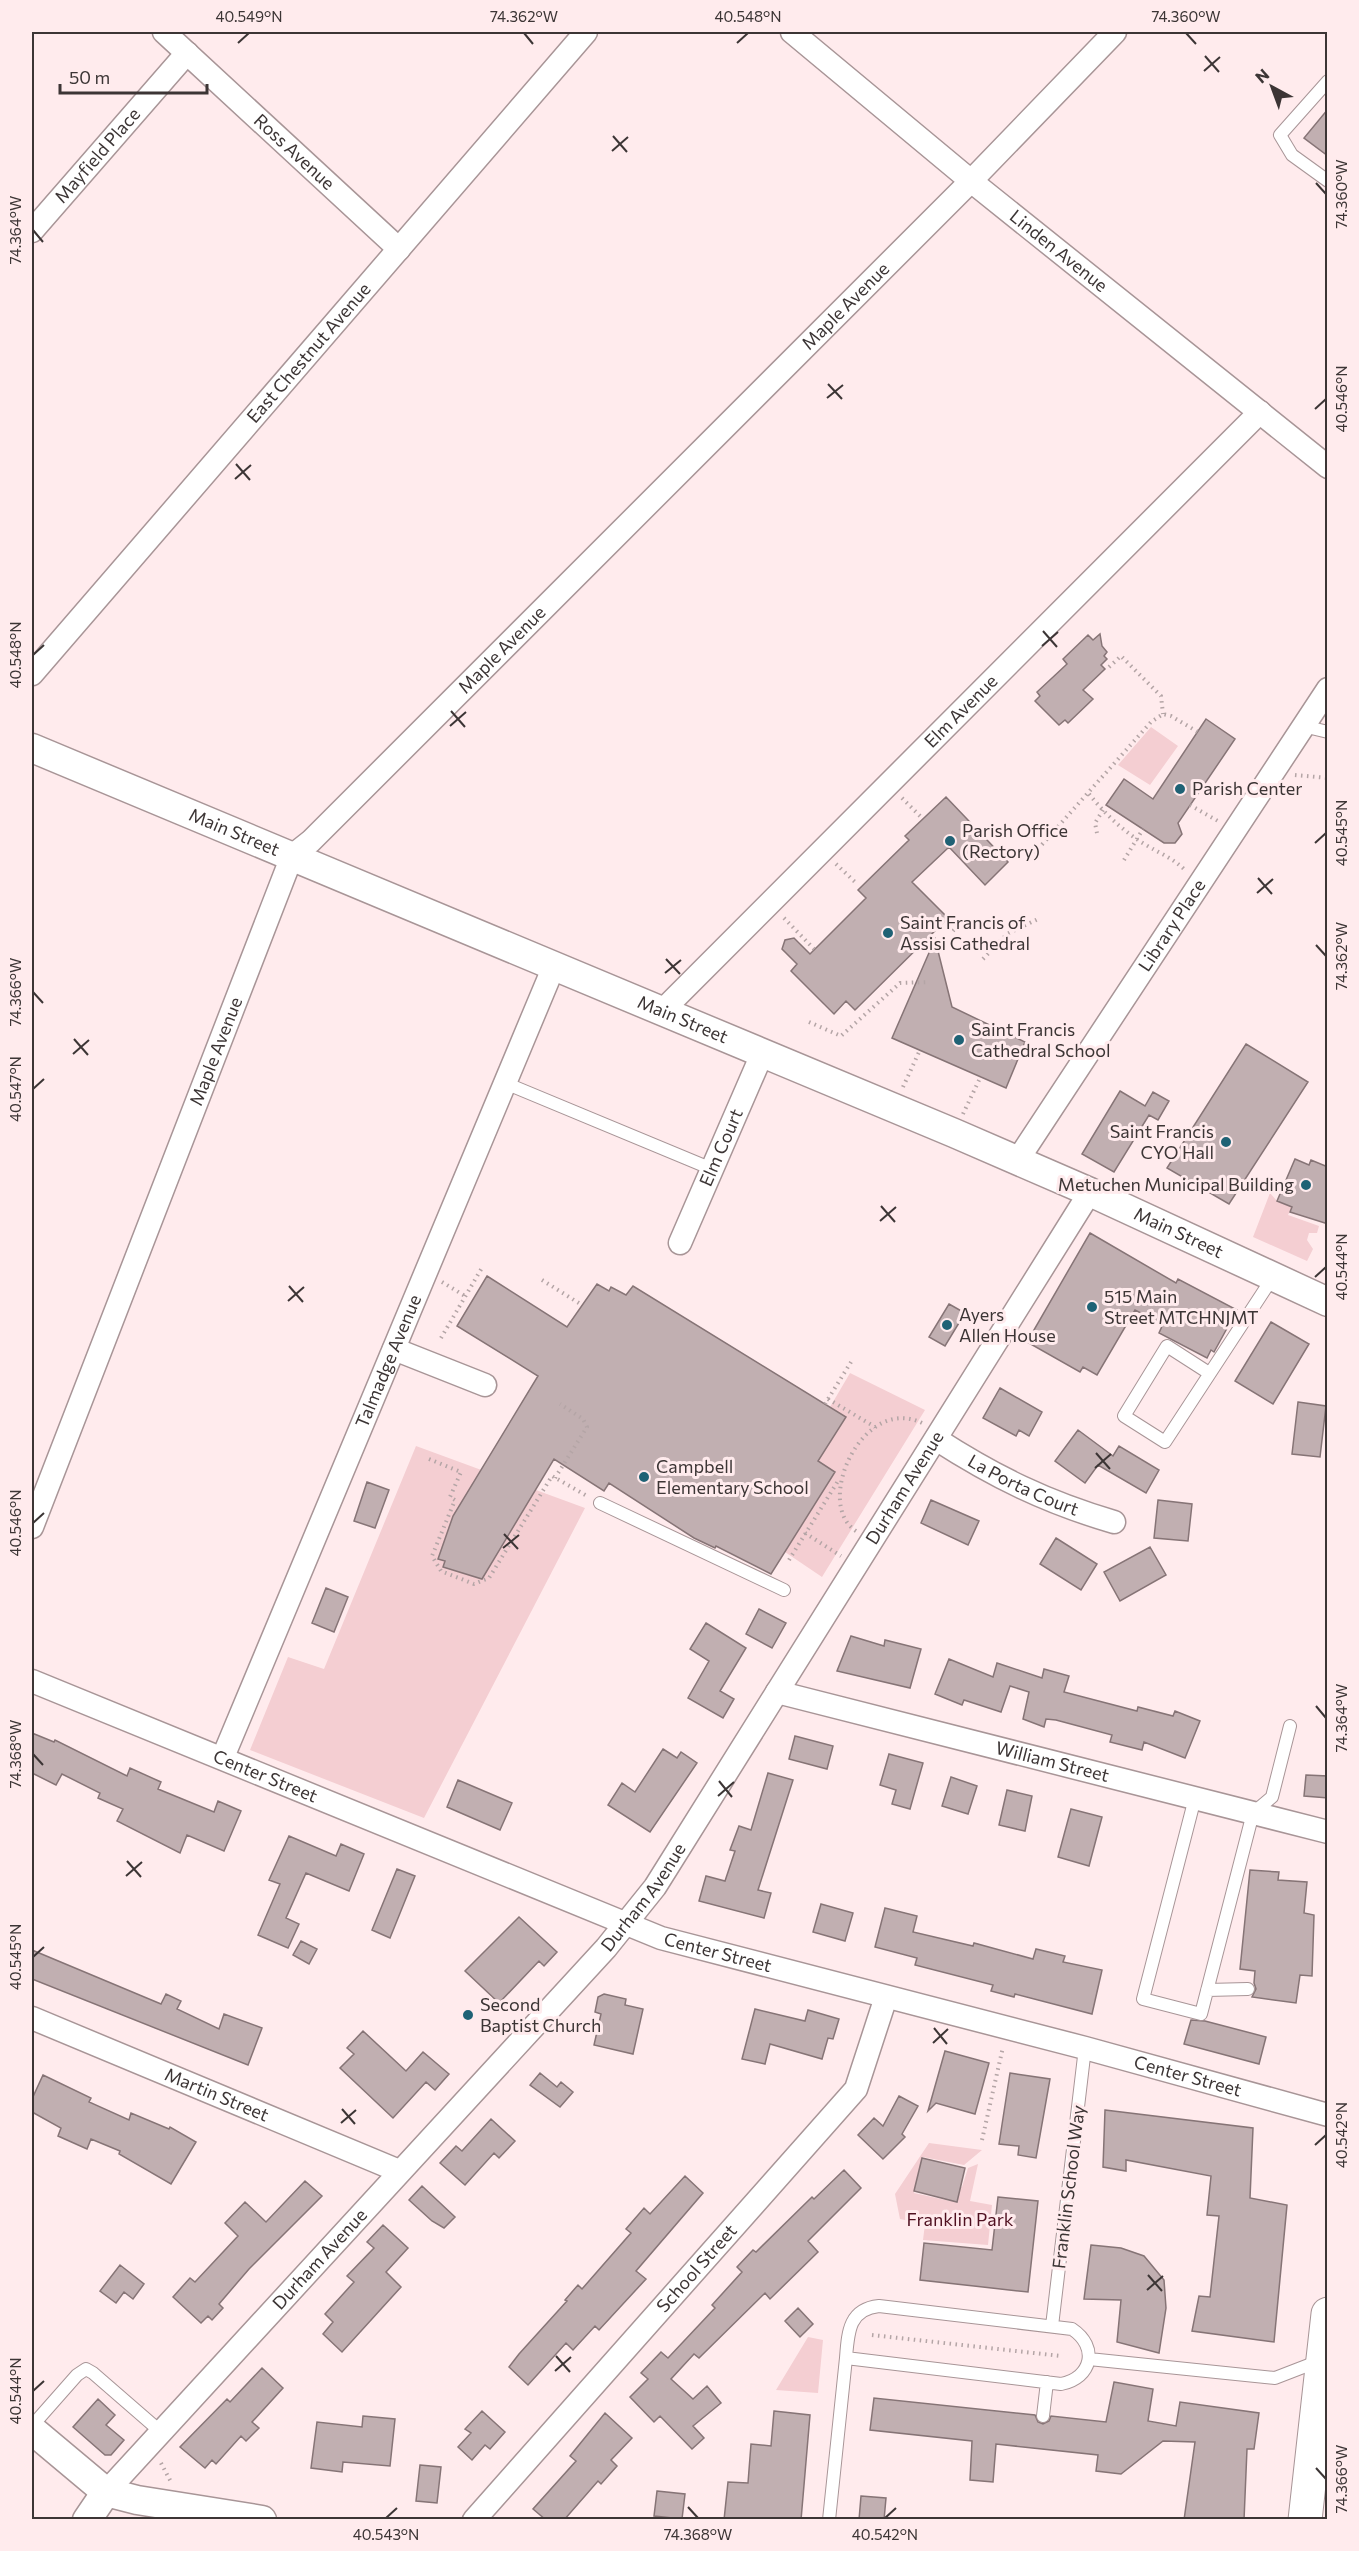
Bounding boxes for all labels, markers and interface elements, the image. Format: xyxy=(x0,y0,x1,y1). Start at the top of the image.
text: 40.549°N xyxy=(215,7,283,25)
text: 74.362°W xyxy=(490,7,558,25)
text: 40.548°N xyxy=(714,7,782,25)
text: 74.360°W xyxy=(1151,7,1221,25)
scale bar xyxy=(60,57,207,95)
north arrow xyxy=(1242,57,1302,117)
text: N xyxy=(1251,64,1273,86)
text: 50 m xyxy=(69,66,110,88)
street label: Mayfield Place xyxy=(50,103,144,207)
street label: Ross Avenue xyxy=(250,109,340,194)
text: 74.360°W xyxy=(1332,159,1350,229)
text: 74.364°W xyxy=(6,196,24,264)
street label: Linden Avenue xyxy=(1006,205,1112,296)
street label: Maple Avenue xyxy=(797,257,893,354)
street label: East Chestnut Avenue xyxy=(242,278,375,427)
text: 40.546°N xyxy=(1332,365,1350,433)
street label: Maple Avenue xyxy=(453,601,550,698)
text: 40.548°N xyxy=(6,621,24,689)
street label: Elm Avenue xyxy=(919,669,1002,752)
place label: Parish Center xyxy=(1192,777,1303,799)
marker: Parish Center xyxy=(1173,782,1187,796)
text: 40.545°N xyxy=(1332,800,1350,866)
street label: Main Street xyxy=(186,803,283,860)
place label: Parish Office (Rectory) xyxy=(962,819,1068,862)
marker: Parish Office (Rectory) xyxy=(943,834,957,848)
street label: Library Place xyxy=(1133,875,1210,975)
place label: Saint Francis of Assisi Cathedral xyxy=(900,911,1030,954)
text: 74.362°W xyxy=(1332,922,1350,990)
marker: Saint Francis of Assisi Cathedral xyxy=(881,926,895,940)
text: 74.366°W xyxy=(6,958,24,1026)
street label: Main Street xyxy=(634,990,731,1047)
street label: Maple Avenue xyxy=(184,994,246,1109)
place label: Saint Francis Cathedral School xyxy=(971,1018,1111,1061)
marker: Saint Francis Cathedral School xyxy=(952,1033,966,1047)
text: 40.547°N xyxy=(6,1056,24,1122)
street label: Elm Court xyxy=(694,1105,747,1189)
place label: Saint Francis CYO Hall xyxy=(1110,1120,1214,1163)
marker: Saint Francis CYO Hall xyxy=(1219,1135,1233,1149)
place label: Metuchen Municipal Building xyxy=(1058,1173,1294,1195)
marker: Metuchen Municipal Building xyxy=(1299,1178,1313,1192)
street label: Main Street xyxy=(1131,1202,1227,1262)
text: 40.544°N xyxy=(1332,1233,1350,1301)
place label: 515 Main Street MTCHNJMT xyxy=(1104,1285,1259,1328)
street label: Talmadge Avenue xyxy=(350,1291,425,1431)
marker: 515 Main Street MTCHNJMT xyxy=(1085,1300,1099,1314)
place label: Ayers Allen House xyxy=(959,1303,1056,1346)
marker: Ayers Allen House xyxy=(940,1318,954,1332)
street label: Durham Avenue xyxy=(860,1427,948,1548)
street label: La Porta Court xyxy=(964,1449,1082,1520)
place label: Campbell Elementary School xyxy=(656,1455,809,1498)
marker: Campbell Elementary School xyxy=(637,1470,651,1484)
text: 40.546°N xyxy=(6,1489,24,1557)
text: 74.364°W xyxy=(1332,1684,1350,1752)
text: 74.368°W xyxy=(6,1720,24,1788)
street label: William Street xyxy=(993,1736,1112,1786)
street label: Center Street xyxy=(210,1744,321,1806)
street label: Durham Avenue xyxy=(596,1839,690,1956)
text: 40.545°N xyxy=(6,1924,24,1990)
street label: Center Street xyxy=(662,1927,774,1976)
place label: Second Baptist Church xyxy=(480,1993,601,2036)
marker: Second Baptist Church xyxy=(461,2008,475,2022)
street label: Center Street xyxy=(1132,2050,1244,2101)
street label: Martin Street xyxy=(162,2063,272,2125)
text: 40.542°N xyxy=(1332,2102,1350,2168)
street label: Franklin School Way xyxy=(1047,2104,1089,2270)
street label: Durham Avenue xyxy=(267,2204,371,2314)
park label: Franklin Park xyxy=(906,2208,1014,2230)
street label: School Street xyxy=(651,2219,741,2316)
text: 40.544°N xyxy=(6,2357,24,2425)
text: 74.366°W xyxy=(1332,2445,1350,2513)
text: 40.543°N xyxy=(353,2525,419,2543)
text: 74.368°W xyxy=(664,2525,732,2543)
text: 40.542°N xyxy=(852,2525,918,2543)

